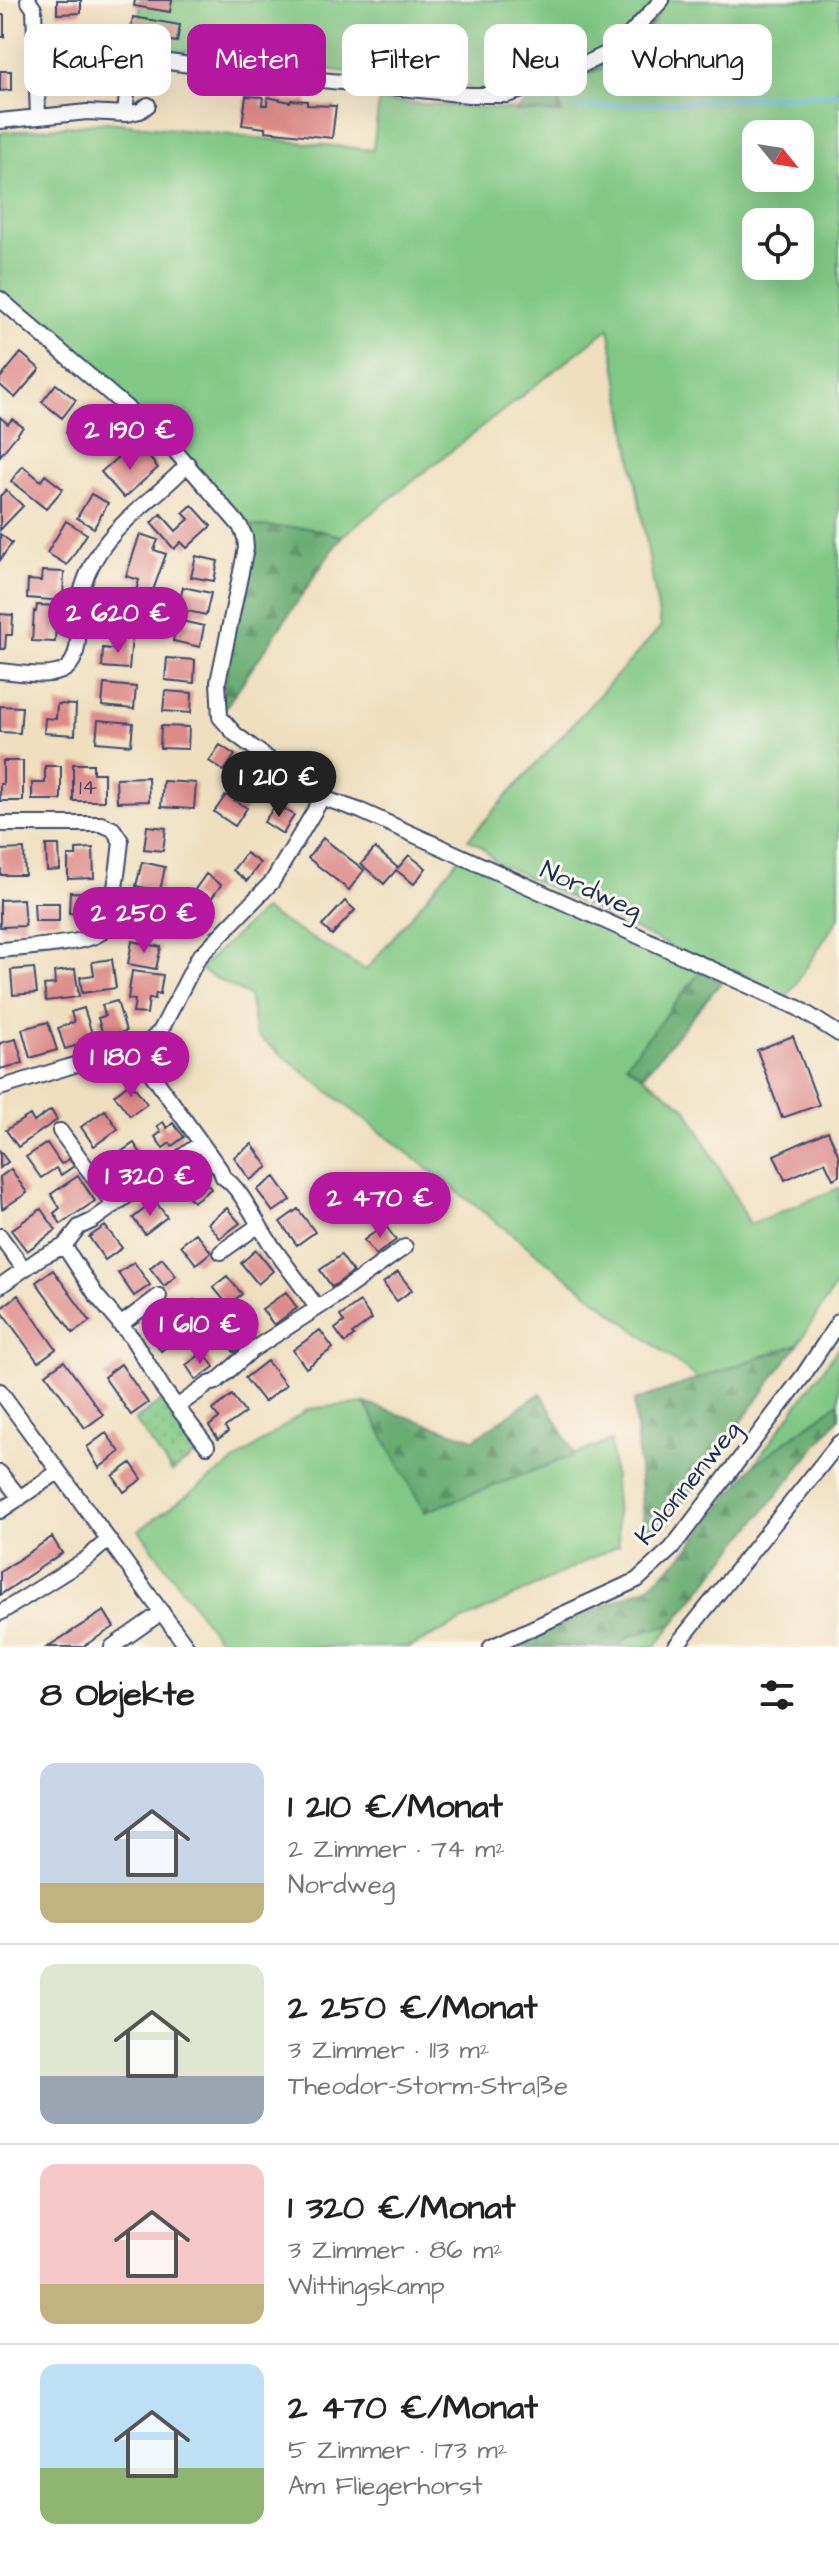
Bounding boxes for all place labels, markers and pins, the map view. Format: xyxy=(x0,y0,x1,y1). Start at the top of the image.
pin: 2 190 € xyxy=(56,404,204,472)
pin: 2 620 € xyxy=(44,587,192,655)
pin: 1 210 € xyxy=(205,751,353,819)
pin: 2 250 € xyxy=(70,887,218,955)
pin: 1 180 € xyxy=(57,1031,205,1099)
pin: 1 320 € xyxy=(76,1150,224,1218)
pin: 2 470 € xyxy=(306,1172,454,1240)
pin: 1 610 € xyxy=(126,1298,274,1366)

